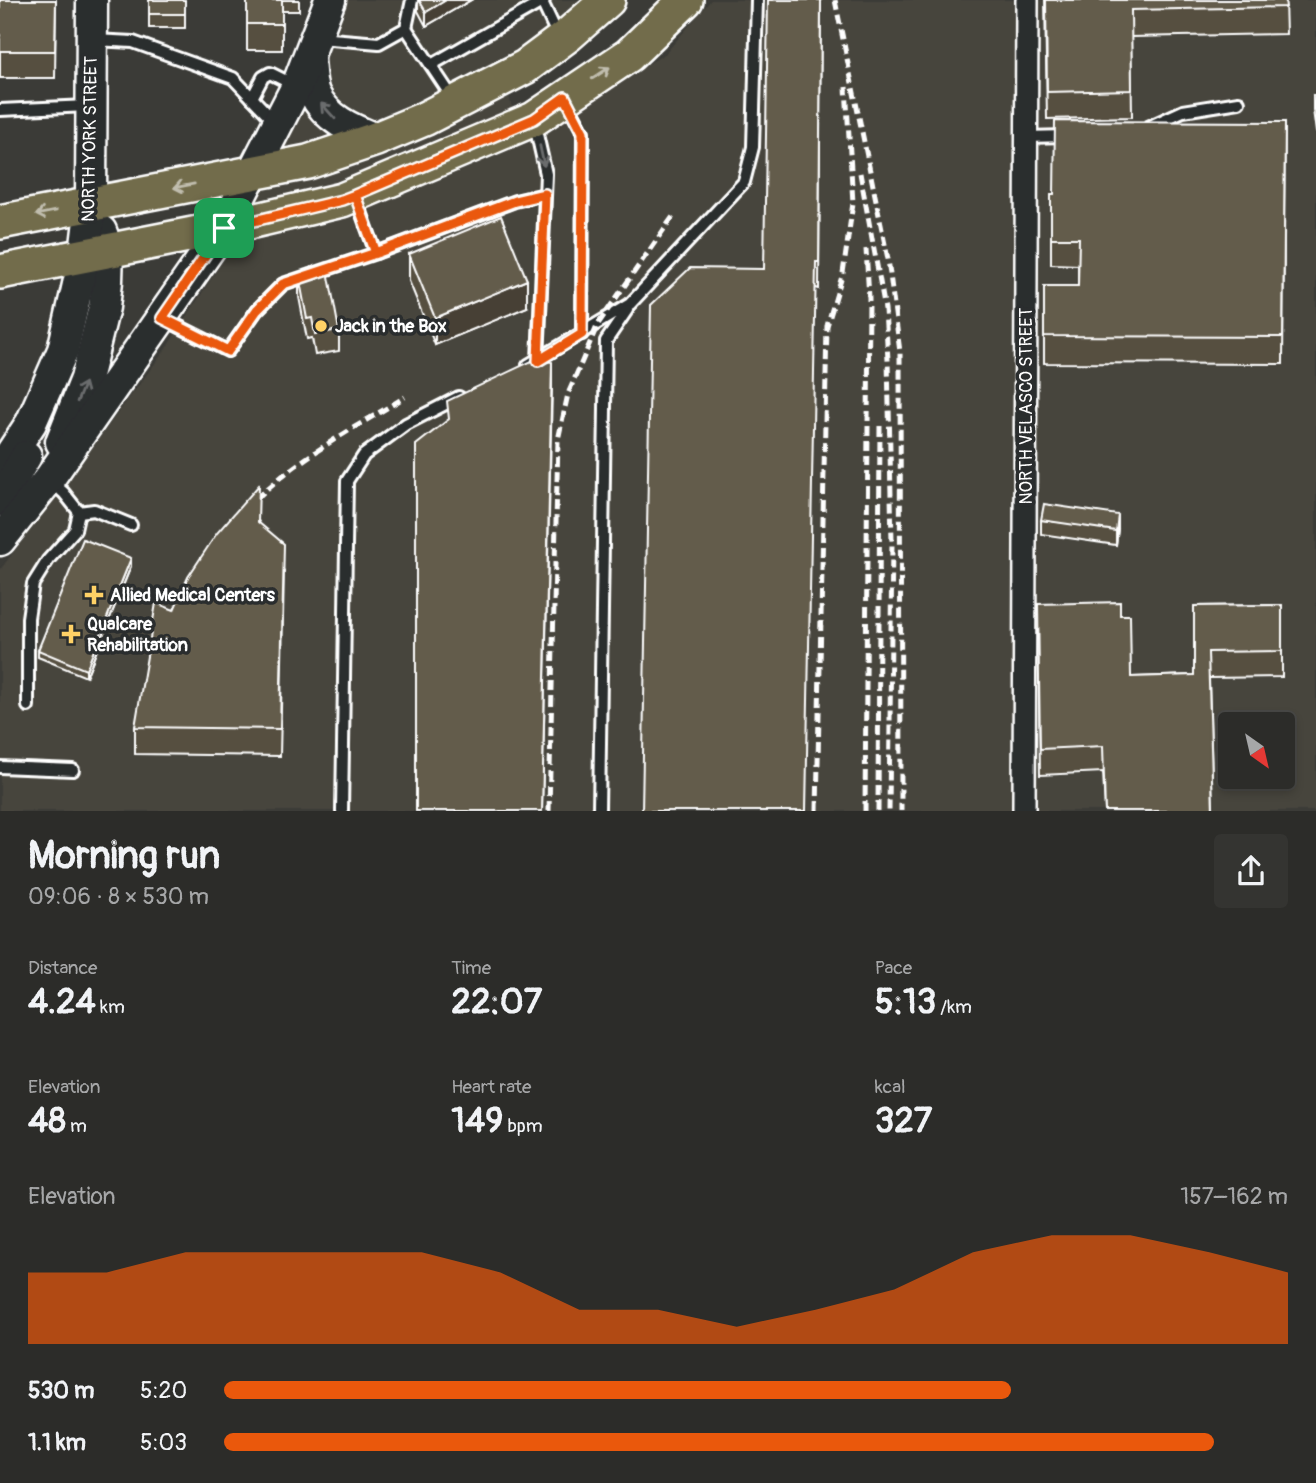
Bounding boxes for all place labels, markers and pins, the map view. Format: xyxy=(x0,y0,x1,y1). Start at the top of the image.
pin xyxy=(194,198,254,258)
place label: Jack in the Box xyxy=(335,315,447,338)
marker: Jack in the Box xyxy=(313,318,329,334)
place label: Allied Medical Centers xyxy=(110,584,276,607)
marker: Allied Medical Centers xyxy=(84,585,104,605)
place label: Qualcare Rehabilitation xyxy=(87,613,188,657)
marker: Qualcare Rehabilitation xyxy=(61,624,81,644)

